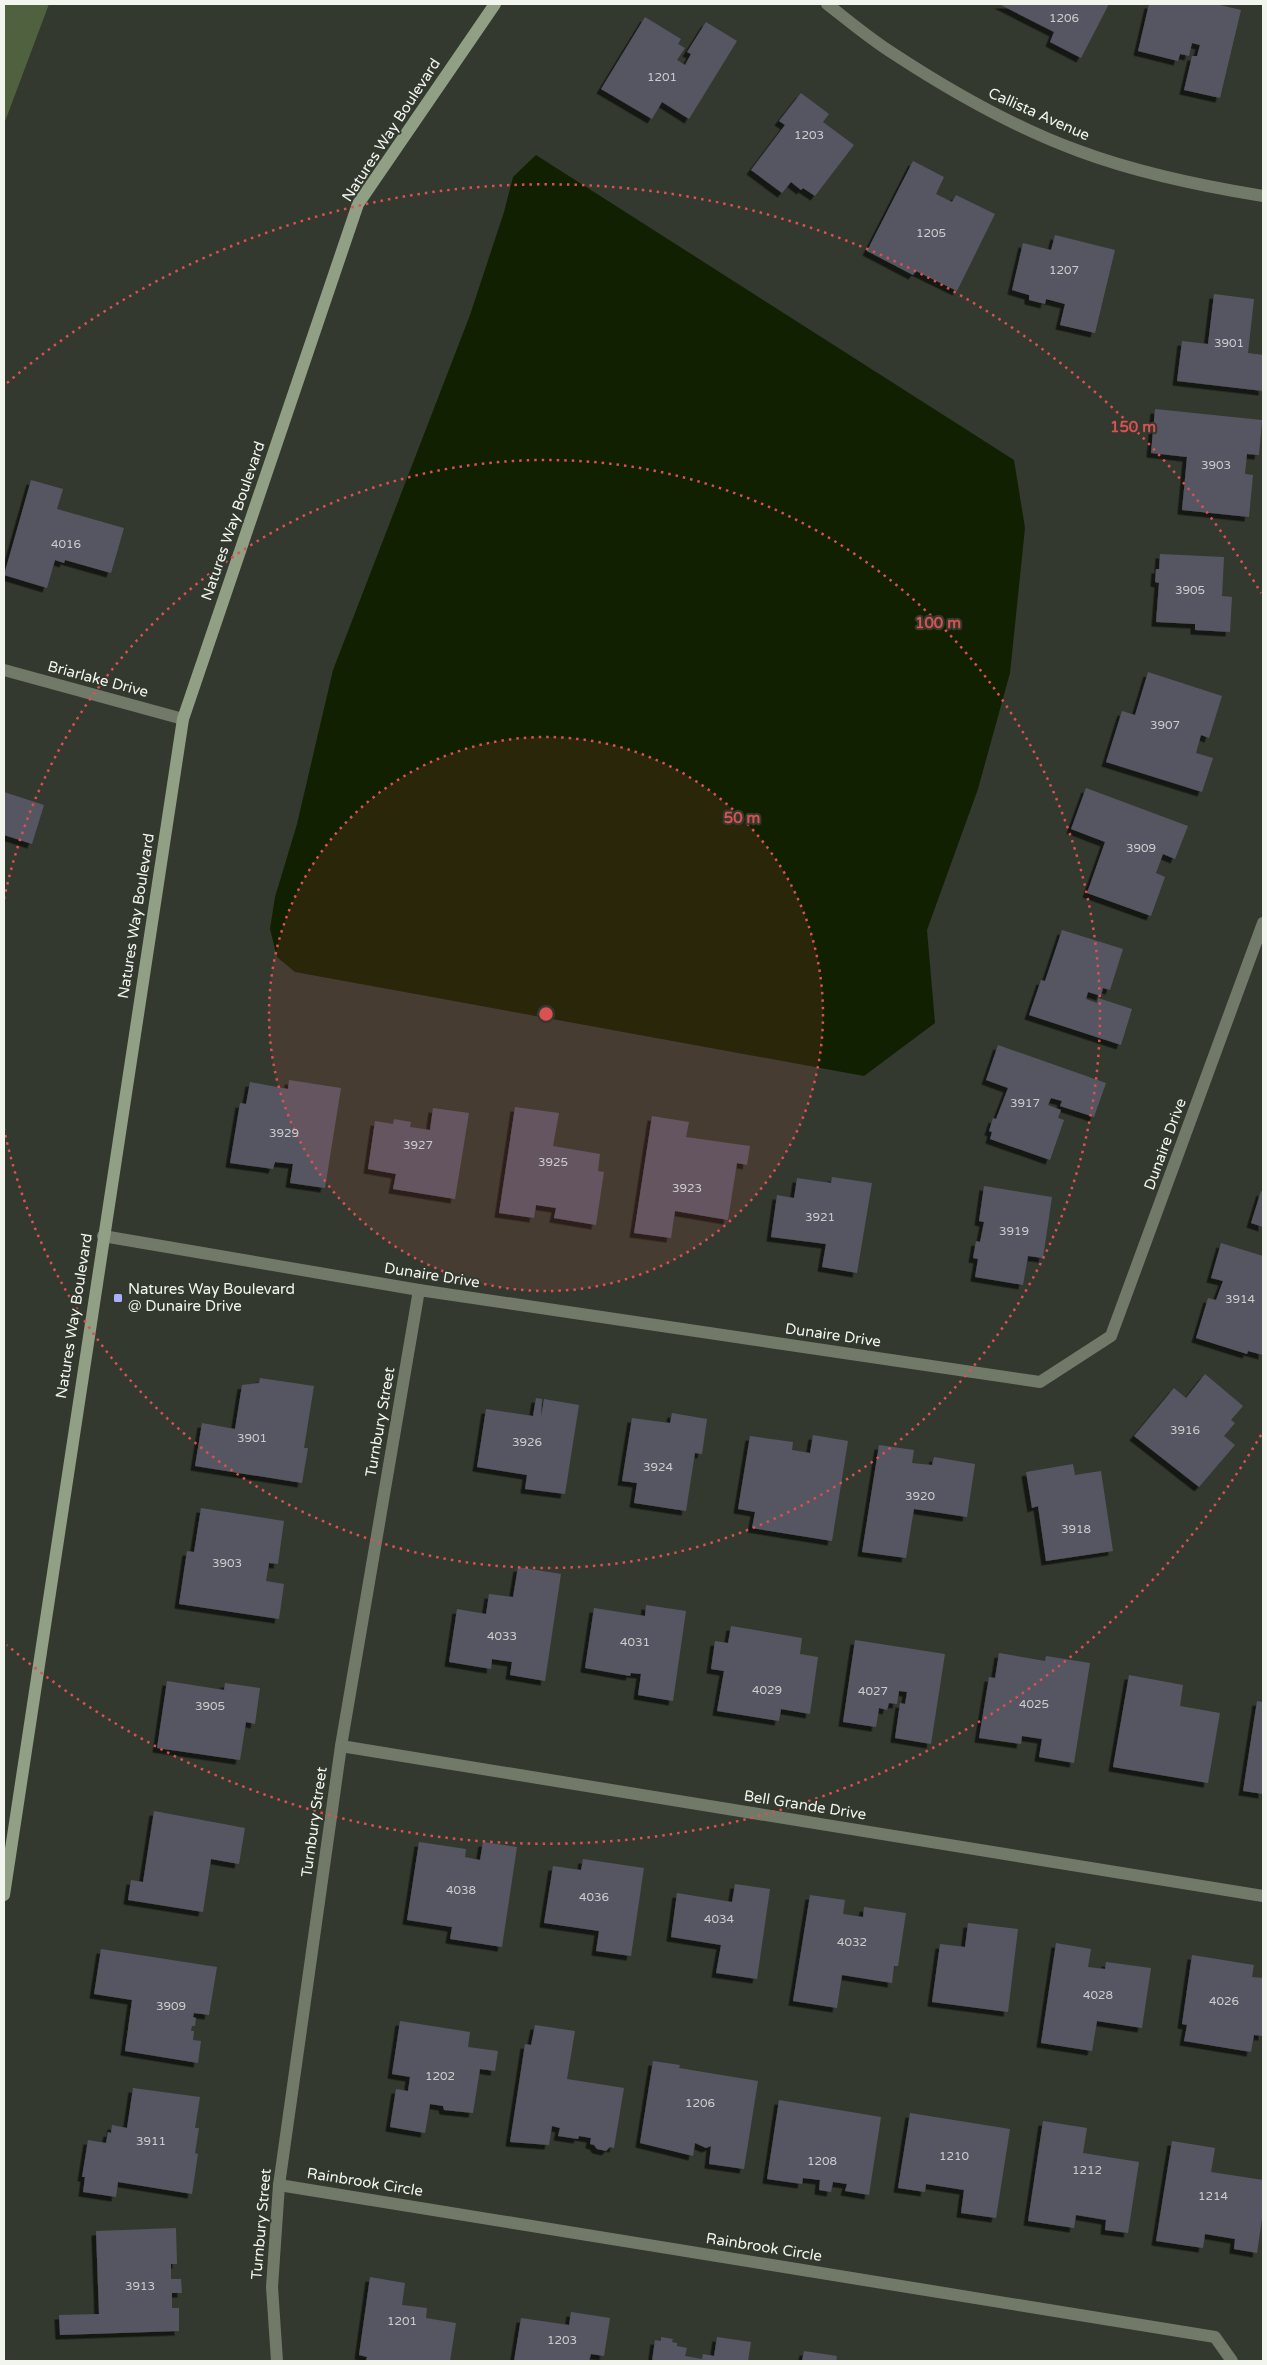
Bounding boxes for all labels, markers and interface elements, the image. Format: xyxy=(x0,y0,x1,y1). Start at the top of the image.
house number: 1206 xyxy=(1049,11,1079,25)
street label: Natures Way Boulevard xyxy=(338,55,444,205)
house number: 1201 xyxy=(647,70,677,84)
street label: Callista Avenue xyxy=(986,84,1092,144)
house number: 1203 xyxy=(794,128,824,142)
house number: 1205 xyxy=(916,226,946,240)
house number: 1207 xyxy=(1049,263,1079,277)
house number: 3901 xyxy=(1214,336,1244,350)
text: 150 m xyxy=(1110,418,1156,436)
street label: Natures Way Boulevard xyxy=(197,439,269,603)
house number: 3903 xyxy=(1201,458,1231,472)
house number: 4016 xyxy=(51,537,81,551)
house number: 3905 xyxy=(1175,583,1205,597)
text: 100 m xyxy=(915,614,961,632)
street label: Briarlake Drive xyxy=(46,657,150,701)
house number: 3907 xyxy=(1150,718,1180,732)
text: 50 m xyxy=(724,809,760,827)
street label: Natures Way Boulevard xyxy=(114,832,158,1000)
house number: 3909 xyxy=(1126,841,1156,855)
centre of rings xyxy=(537,1005,555,1023)
house number: 3917 xyxy=(1010,1096,1040,1110)
street label: Dunaire Drive xyxy=(1140,1096,1190,1192)
house number: 3929 xyxy=(269,1126,299,1140)
house number: 3927 xyxy=(403,1138,433,1152)
house number: 3925 xyxy=(538,1155,568,1169)
house number: 3923 xyxy=(672,1181,702,1195)
house number: 3921 xyxy=(805,1210,835,1224)
house number: 3919 xyxy=(999,1224,1029,1238)
street label: Natures Way Boulevard xyxy=(52,1232,96,1400)
street label: Dunaire Drive xyxy=(383,1259,481,1291)
place label: Natures Way Boulevard @ Dunaire Drive xyxy=(128,1280,295,1315)
marker: Natures Way Boulevard @ Dunaire Drive xyxy=(112,1292,124,1304)
house number: 3914 xyxy=(1225,1292,1256,1306)
street label: Dunaire Drive xyxy=(784,1319,882,1351)
street label: Turnbury Street xyxy=(361,1365,399,1478)
house number: 3916 xyxy=(1170,1423,1200,1437)
house number: 3901 xyxy=(237,1431,267,1445)
house number: 3926 xyxy=(512,1435,542,1449)
house number: 3924 xyxy=(643,1460,674,1474)
house number: 3920 xyxy=(905,1489,936,1503)
house number: 3918 xyxy=(1061,1522,1091,1536)
house number: 3903 xyxy=(212,1556,242,1570)
house number: 4033 xyxy=(487,1629,517,1643)
house number: 4031 xyxy=(620,1635,650,1649)
house number: 4029 xyxy=(752,1683,782,1697)
house number: 4027 xyxy=(858,1684,888,1698)
house number: 4025 xyxy=(1019,1697,1049,1711)
house number: 3905 xyxy=(195,1699,225,1713)
street label: Turnbury Street xyxy=(297,1765,331,1878)
street label: Bell Grande Drive xyxy=(743,1786,867,1824)
house number: 4038 xyxy=(446,1883,476,1897)
house number: 4036 xyxy=(579,1890,609,1904)
house number: 4034 xyxy=(704,1912,735,1926)
house number: 4032 xyxy=(837,1935,867,1949)
house number: 4028 xyxy=(1083,1988,1113,2002)
house number: 4026 xyxy=(1209,1994,1239,2008)
house number: 3909 xyxy=(156,1999,186,2013)
house number: 1202 xyxy=(425,2069,455,2083)
house number: 1206 xyxy=(685,2096,715,2110)
house number: 3911 xyxy=(136,2134,166,2148)
house number: 1210 xyxy=(939,2149,970,2163)
house number: 1208 xyxy=(807,2154,837,2168)
house number: 1212 xyxy=(1072,2163,1102,2177)
street label: Rainbrook Circle xyxy=(306,2164,424,2200)
street label: Turnbury Street xyxy=(247,2167,275,2280)
house number: 1214 xyxy=(1198,2189,1229,2203)
street label: Rainbrook Circle xyxy=(705,2229,823,2265)
house number: 3913 xyxy=(125,2279,155,2293)
house number: 1201 xyxy=(387,2314,417,2328)
house number: 1203 xyxy=(547,2333,577,2347)

